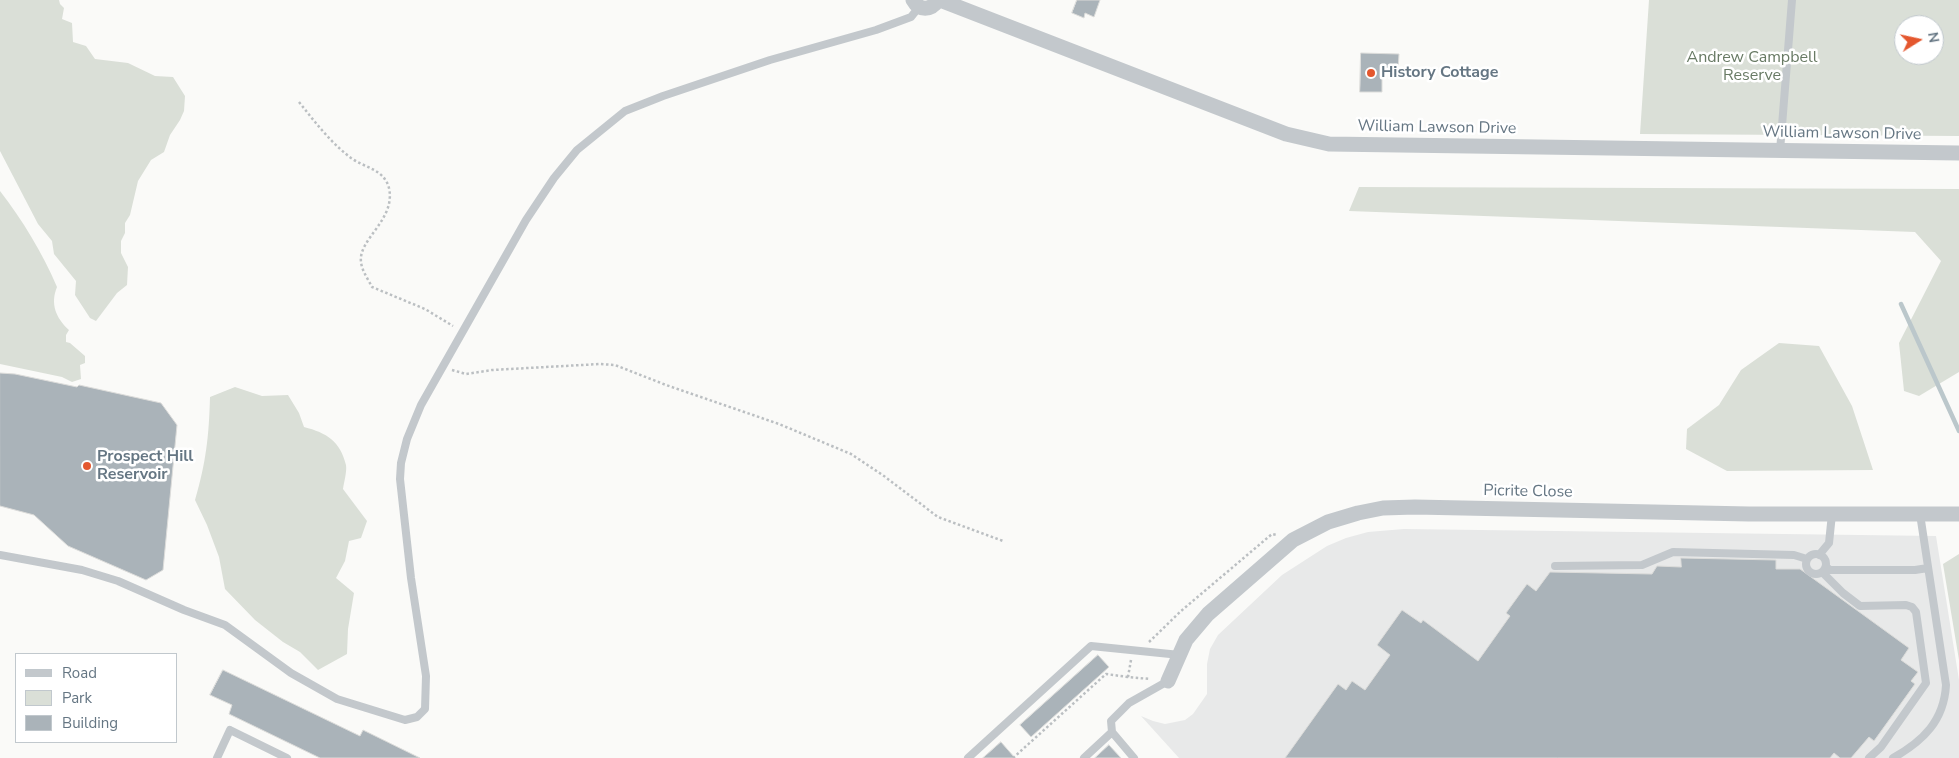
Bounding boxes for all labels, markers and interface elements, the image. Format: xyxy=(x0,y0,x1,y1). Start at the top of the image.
north arrow xyxy=(1894,15,1944,65)
text: N xyxy=(1923,31,1944,44)
park label: Andrew Campbell Reserve xyxy=(1686,48,1818,86)
place label: History Cottage xyxy=(1381,63,1498,83)
marker: History Cottage xyxy=(1365,67,1377,79)
street label: William Lawson Drive xyxy=(1357,117,1517,139)
street label: William Lawson Drive xyxy=(1762,123,1922,145)
place label: Prospect Hill Reservoir xyxy=(97,447,193,485)
marker: Prospect Hill Reservoir xyxy=(81,460,93,472)
street label: Picrite Close xyxy=(1483,482,1573,502)
legend xyxy=(15,653,178,743)
text: Road xyxy=(62,663,97,683)
text: Park xyxy=(62,688,92,708)
text: Building xyxy=(62,713,118,733)

